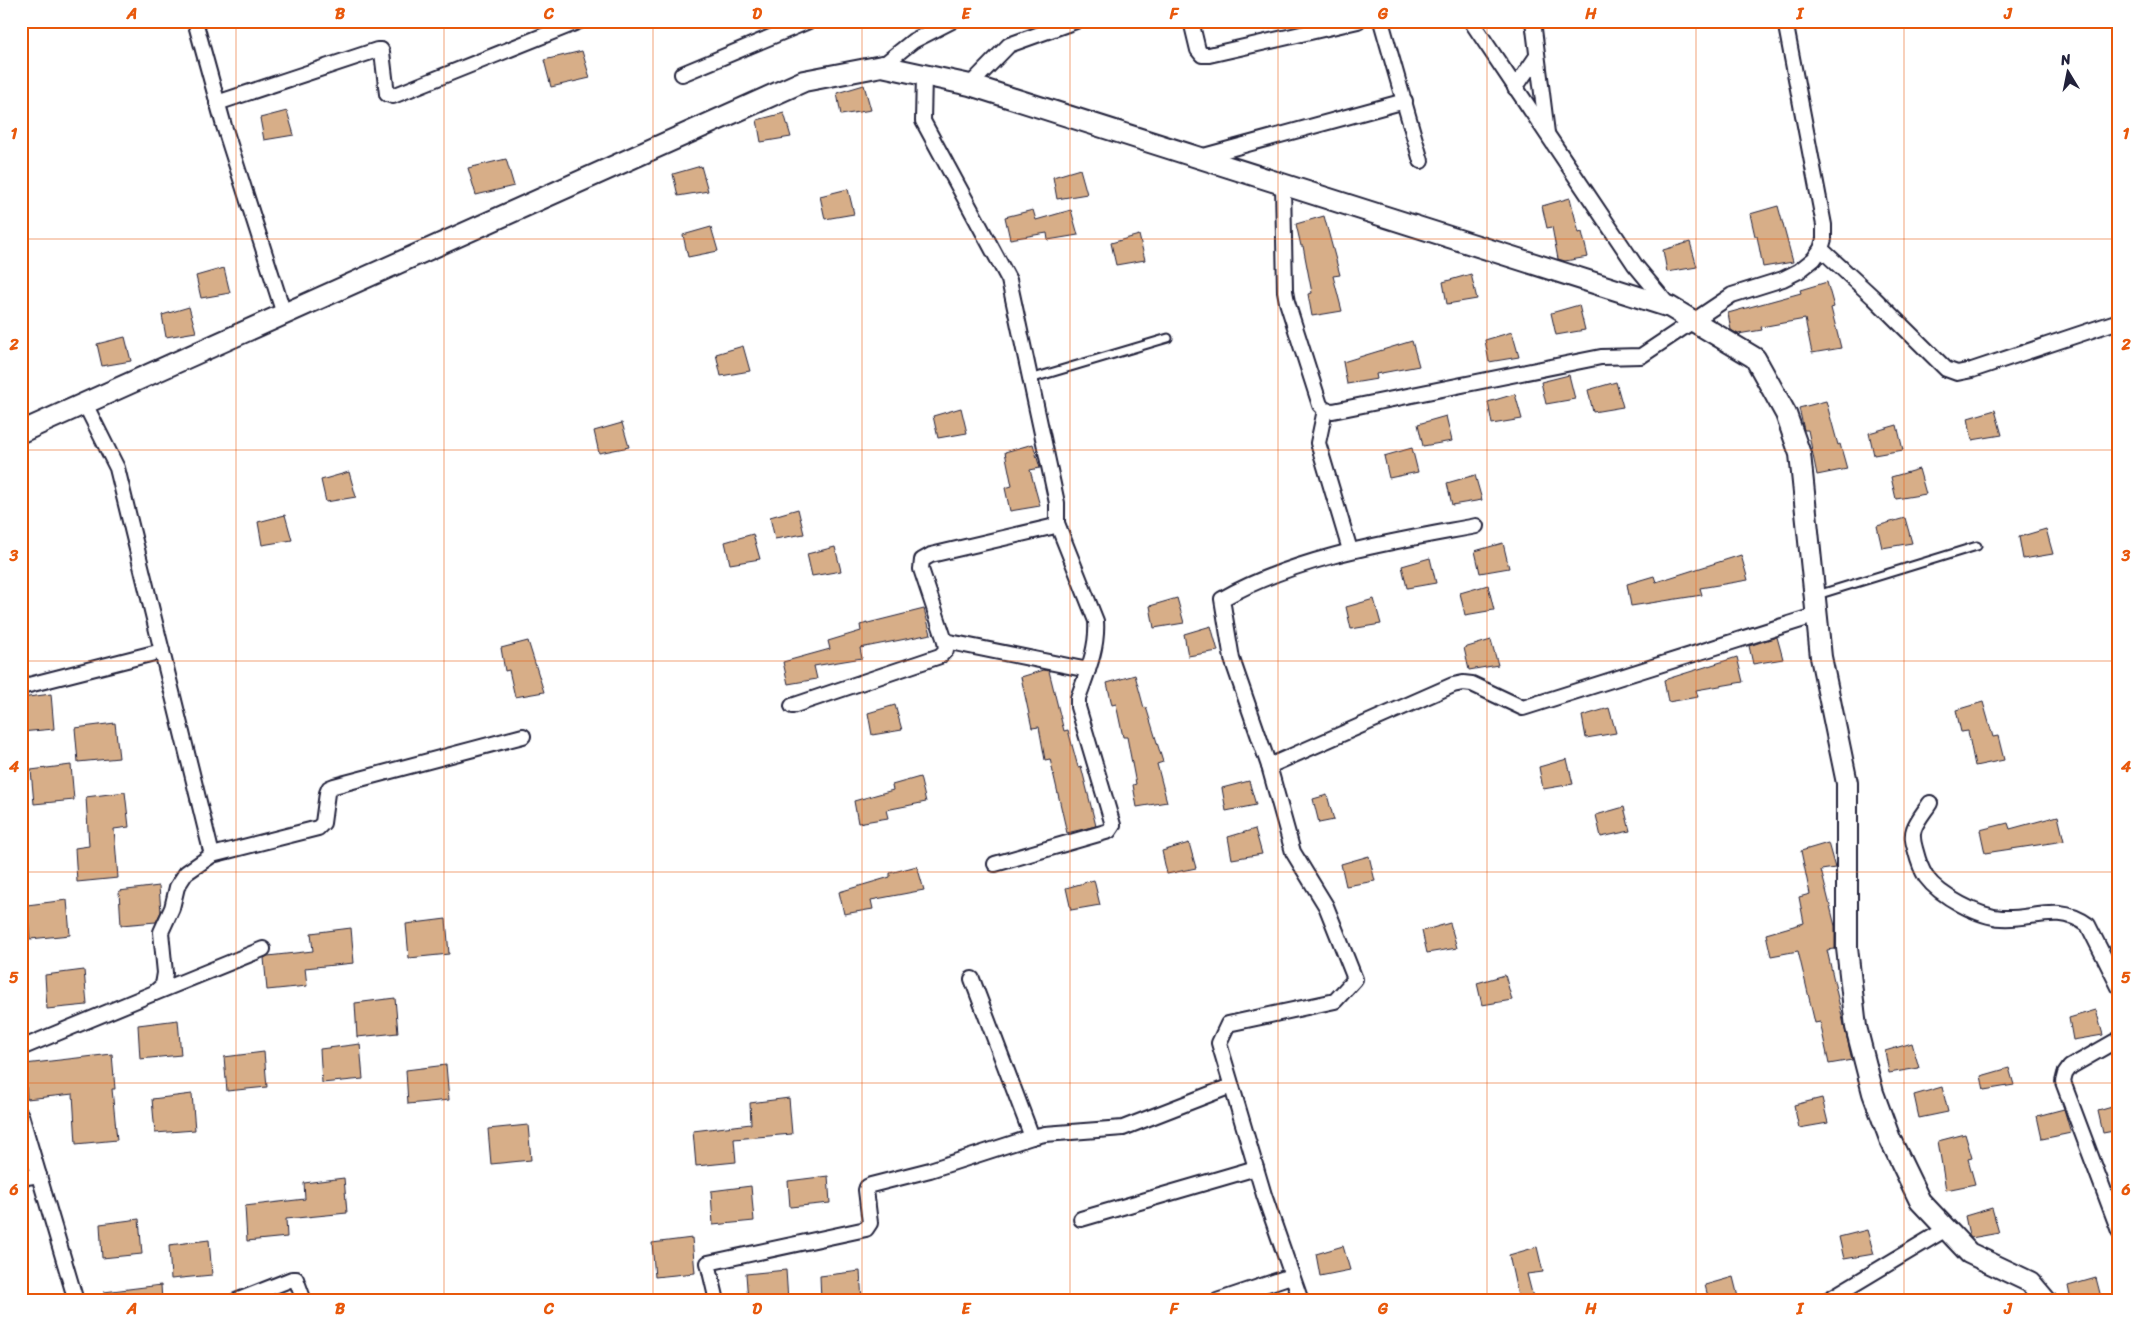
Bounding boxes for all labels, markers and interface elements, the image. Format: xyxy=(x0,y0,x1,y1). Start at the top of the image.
text: A xyxy=(126,0,137,28)
text: B xyxy=(335,0,346,28)
text: C xyxy=(543,0,555,28)
text: D xyxy=(752,0,762,28)
text: E xyxy=(962,0,972,28)
text: F xyxy=(1169,0,1180,28)
text: G xyxy=(1377,0,1389,28)
text: H xyxy=(1584,0,1597,28)
text: I xyxy=(1796,0,1805,28)
text: J xyxy=(2003,0,2013,28)
text: N xyxy=(2058,46,2073,73)
north arrow xyxy=(2042,48,2092,98)
text: 1 xyxy=(11,119,18,148)
text: 1 xyxy=(2123,119,2130,148)
text: 2 xyxy=(8,330,19,359)
text: 2 xyxy=(2120,330,2131,359)
text: 3 xyxy=(9,541,19,570)
text: 3 xyxy=(2121,541,2131,570)
text: 4 xyxy=(8,752,19,781)
text: 4 xyxy=(2120,752,2131,781)
text: 5 xyxy=(9,963,19,992)
text: 5 xyxy=(2121,963,2131,992)
text: 6 xyxy=(8,1175,19,1204)
text: 6 xyxy=(2120,1175,2131,1204)
text: A xyxy=(126,1294,137,1322)
text: B xyxy=(335,1294,346,1322)
text: C xyxy=(543,1294,555,1322)
text: D xyxy=(752,1294,762,1322)
text: E xyxy=(962,1294,972,1322)
text: F xyxy=(1169,1294,1180,1322)
text: G xyxy=(1377,1294,1389,1322)
text: H xyxy=(1584,1294,1597,1322)
text: I xyxy=(1796,1294,1805,1322)
text: J xyxy=(2003,1294,2013,1322)

